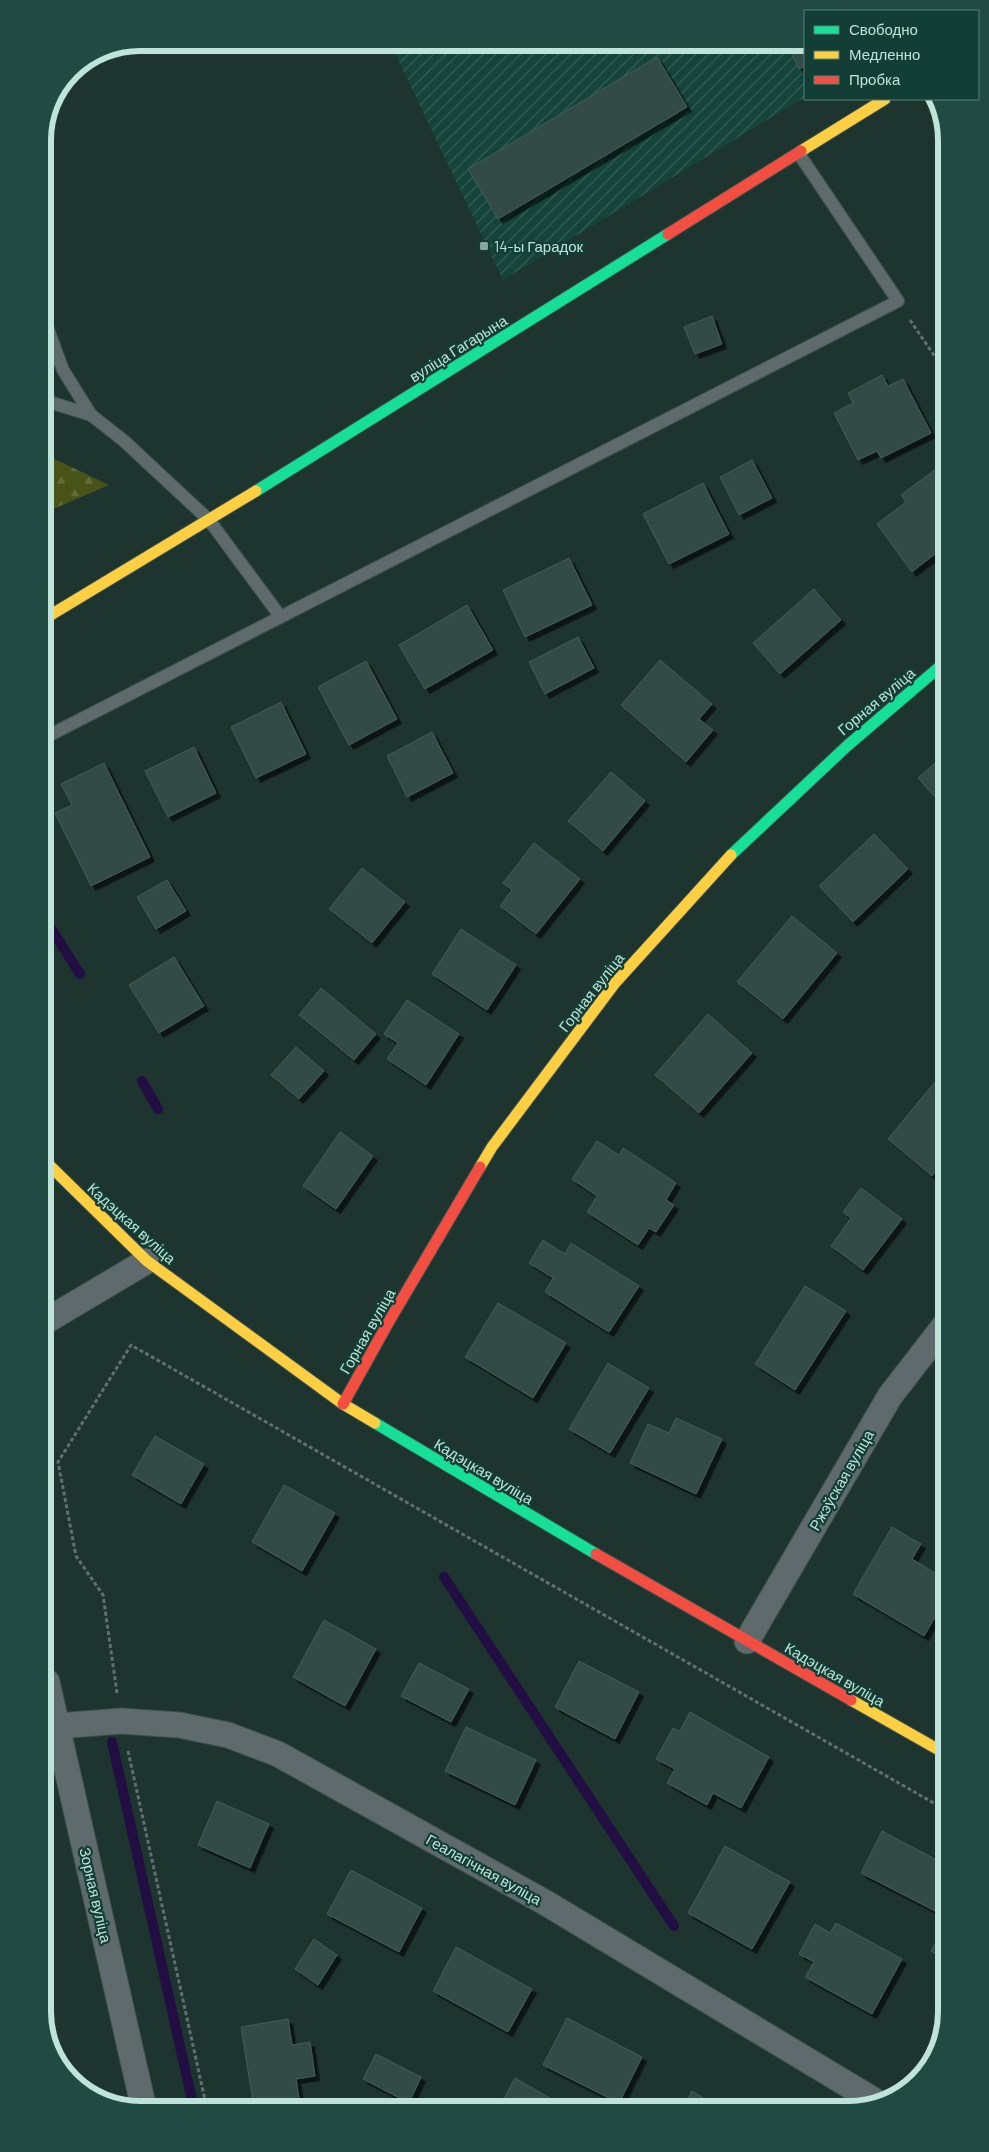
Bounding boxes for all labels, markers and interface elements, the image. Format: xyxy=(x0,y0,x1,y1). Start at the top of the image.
legend xyxy=(804,10,979,100)
text: Свободно xyxy=(849,20,918,38)
text: Медленно xyxy=(849,45,920,63)
text: Пробка xyxy=(849,70,901,88)
place label: 14-ы Гарадок xyxy=(494,237,584,255)
marker: 14-ы Гарадок xyxy=(478,240,490,252)
street label: вуліца Гагарына xyxy=(406,310,511,385)
street label: Горная вуліца xyxy=(834,663,919,739)
street label: Горная вуліца xyxy=(555,948,628,1035)
street label: Кадэцкая вуліца xyxy=(84,1179,180,1268)
street label: Горная вуліца xyxy=(335,1285,399,1377)
street label: Ржэўская вуліца xyxy=(805,1426,877,1533)
street label: Кадэцкая вуліца xyxy=(431,1434,537,1508)
street label: Кадэцкая вуліца xyxy=(782,1638,889,1710)
street label: Геалагічная вуліца xyxy=(423,1830,545,1908)
street label: Зорная вуліца xyxy=(76,1846,116,1945)

